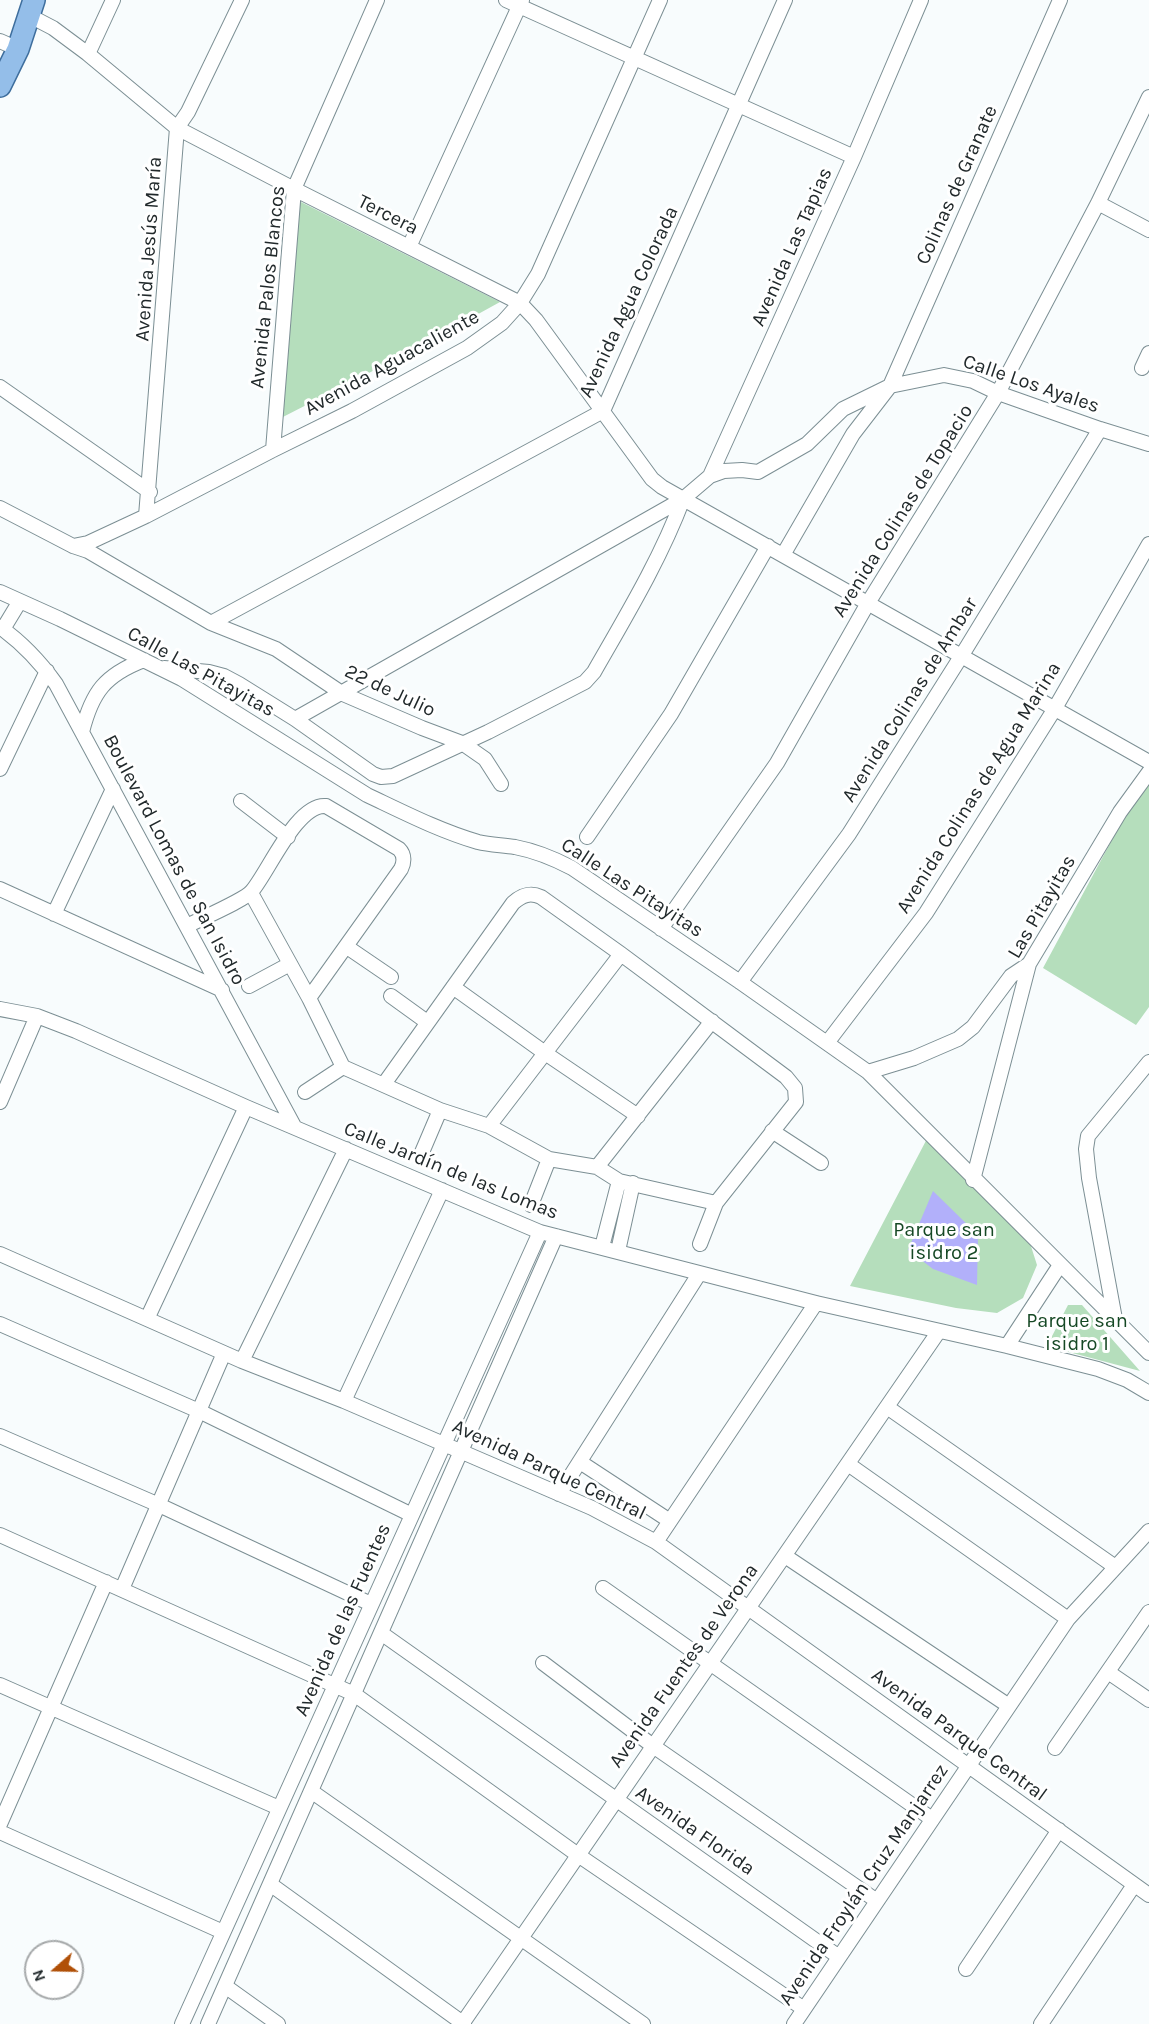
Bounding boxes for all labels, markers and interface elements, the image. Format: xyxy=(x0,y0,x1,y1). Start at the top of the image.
street label: Colinas de Granate xyxy=(911,102,1003,268)
street label: Avenida Jesús María xyxy=(131,156,167,342)
street label: Avenida Las Tapias xyxy=(746,164,838,330)
street label: Avenida Palos Blancos xyxy=(245,184,291,390)
street label: Tercera xyxy=(354,190,422,240)
street label: Avenida Agua Colorada xyxy=(574,202,684,402)
street label: Avenida Aguacaliente xyxy=(301,305,483,421)
street label: Calle Los Ayales xyxy=(960,349,1102,419)
street label: Avenida Colinas de Topacio xyxy=(828,400,978,622)
street label: Avenida Colinas de Ambar xyxy=(837,593,983,807)
street label: Calle Las Pitayitas xyxy=(123,622,279,722)
street label: Avenida Colinas de Agua Marina xyxy=(891,658,1067,918)
street label: 22 de Julio xyxy=(341,660,439,722)
street label: Boulevard Lomas de San Isidro xyxy=(98,731,250,989)
street label: Calle Las Pitayitas xyxy=(556,833,708,943)
street label: Las Pitayitas xyxy=(1003,851,1081,963)
street label: Calle Jardín de las Lomas xyxy=(340,1117,562,1225)
park label: Parque san isidro 2 xyxy=(893,1218,995,1265)
park label: Parque san isidro 1 xyxy=(1026,1309,1128,1356)
street label: Avenida Parque Central xyxy=(448,1415,650,1525)
street label: Avenida de las Fuentes xyxy=(290,1520,396,1720)
street label: Avenida Fuentes de Verona xyxy=(604,1559,764,1773)
street label: Avenida Parque Central xyxy=(867,1663,1051,1807)
street label: Avenida Froylán Cruz Manjarrez xyxy=(774,1760,954,2010)
street label: Avenida Florida xyxy=(631,1781,759,1881)
north arrow xyxy=(24,1940,84,2000)
text: N xyxy=(28,1967,49,1984)

